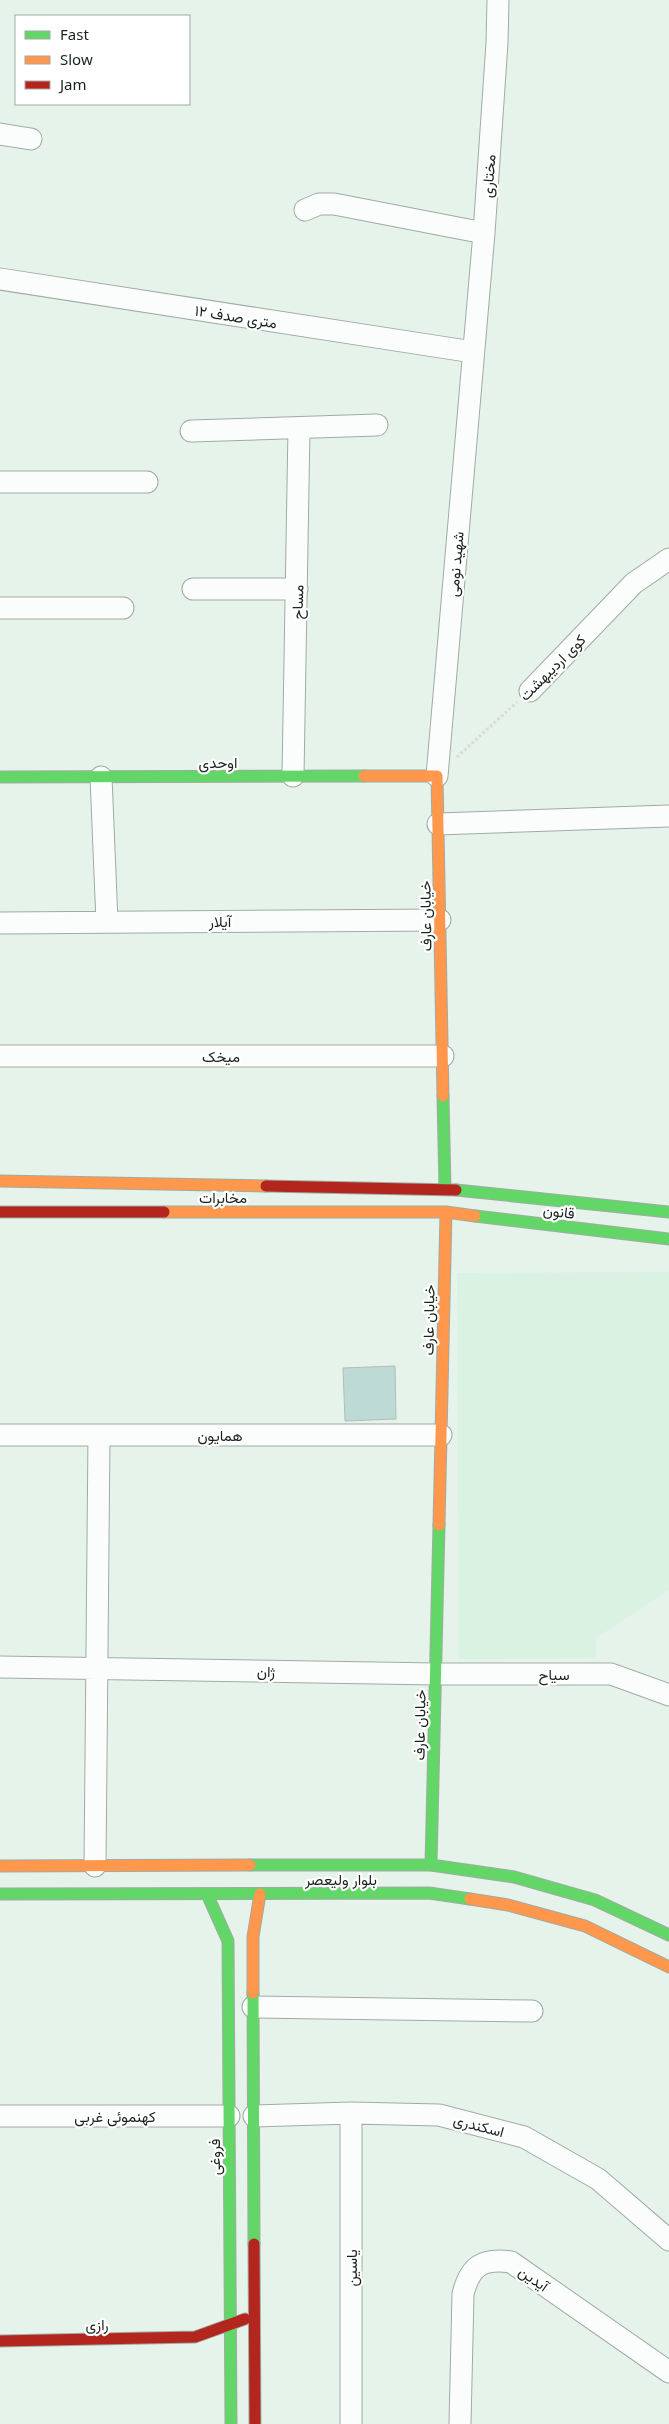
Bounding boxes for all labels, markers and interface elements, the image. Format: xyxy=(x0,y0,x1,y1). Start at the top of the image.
legend xyxy=(15,15,190,105)
text: Fast xyxy=(60,24,89,44)
text: Slow xyxy=(60,49,93,69)
text: Jam xyxy=(58,74,87,94)
street label: مختاری xyxy=(477,154,500,199)
street label: ۱۲ متری صدف xyxy=(193,300,279,333)
street label: شهید نومی xyxy=(442,530,469,598)
street label: مساح xyxy=(287,585,309,620)
street label: کوی اردیبهشت xyxy=(514,629,591,705)
street label: اوحدی xyxy=(199,752,237,773)
street label: خیابان عارف xyxy=(414,880,436,952)
street label: آیلار xyxy=(208,911,233,931)
street label: میخک xyxy=(202,1046,240,1066)
street label: مخابرات xyxy=(199,1187,247,1207)
street label: قانون xyxy=(542,1199,576,1223)
street label: خیابان عارف xyxy=(417,1284,439,1356)
street label: همایون xyxy=(197,1425,243,1445)
street label: ژان xyxy=(257,1661,276,1681)
street label: سیاح xyxy=(538,1664,570,1686)
street label: خیابان عارف xyxy=(408,1689,430,1761)
street label: بلوار ولیعصر xyxy=(304,1869,377,1889)
street label: کهنموئی غربی xyxy=(74,2106,156,2127)
street label: اسکندری xyxy=(451,2109,507,2142)
street label: فروغى xyxy=(204,2139,225,2175)
street label: یاسین xyxy=(341,2249,362,2287)
street label: آیدین xyxy=(515,2261,554,2297)
street label: رازی xyxy=(85,2314,109,2335)

